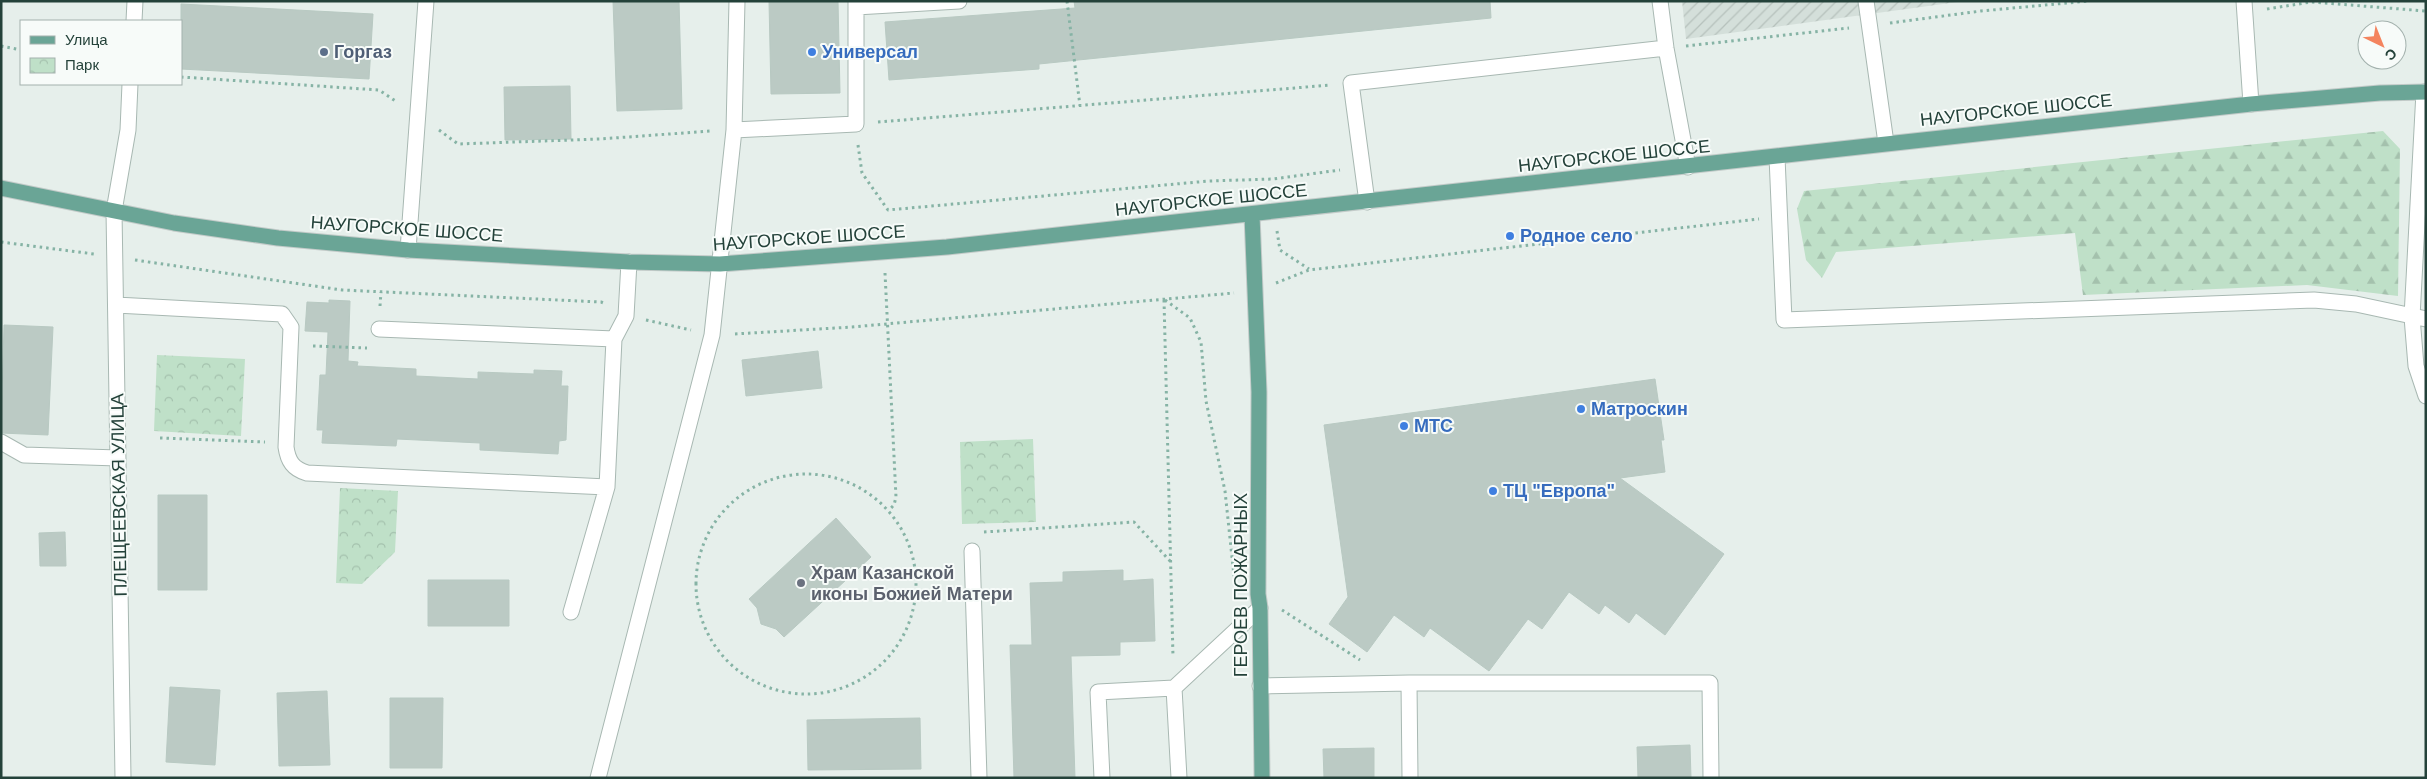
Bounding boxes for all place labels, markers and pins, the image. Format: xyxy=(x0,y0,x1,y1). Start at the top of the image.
place label: Горгаз xyxy=(334,42,392,62)
place label: Универсал xyxy=(822,42,918,62)
marker: Горгаз xyxy=(318,46,330,58)
marker: Универсал xyxy=(806,46,818,58)
place label: Родное село xyxy=(1520,226,1633,246)
marker: Родное село xyxy=(1504,230,1516,242)
place label: Матроскин xyxy=(1591,399,1688,419)
marker: Матроскин xyxy=(1575,403,1587,415)
place label: МТС xyxy=(1414,416,1453,436)
marker: МТС xyxy=(1398,420,1410,432)
place label: ТЦ "Европа" xyxy=(1503,481,1615,501)
marker: ТЦ "Европа" xyxy=(1487,485,1499,497)
place label: Храм Казанской иконы Божией Матери xyxy=(811,563,1013,604)
marker: Храм Казанской иконы Божией Матери xyxy=(795,577,807,589)

